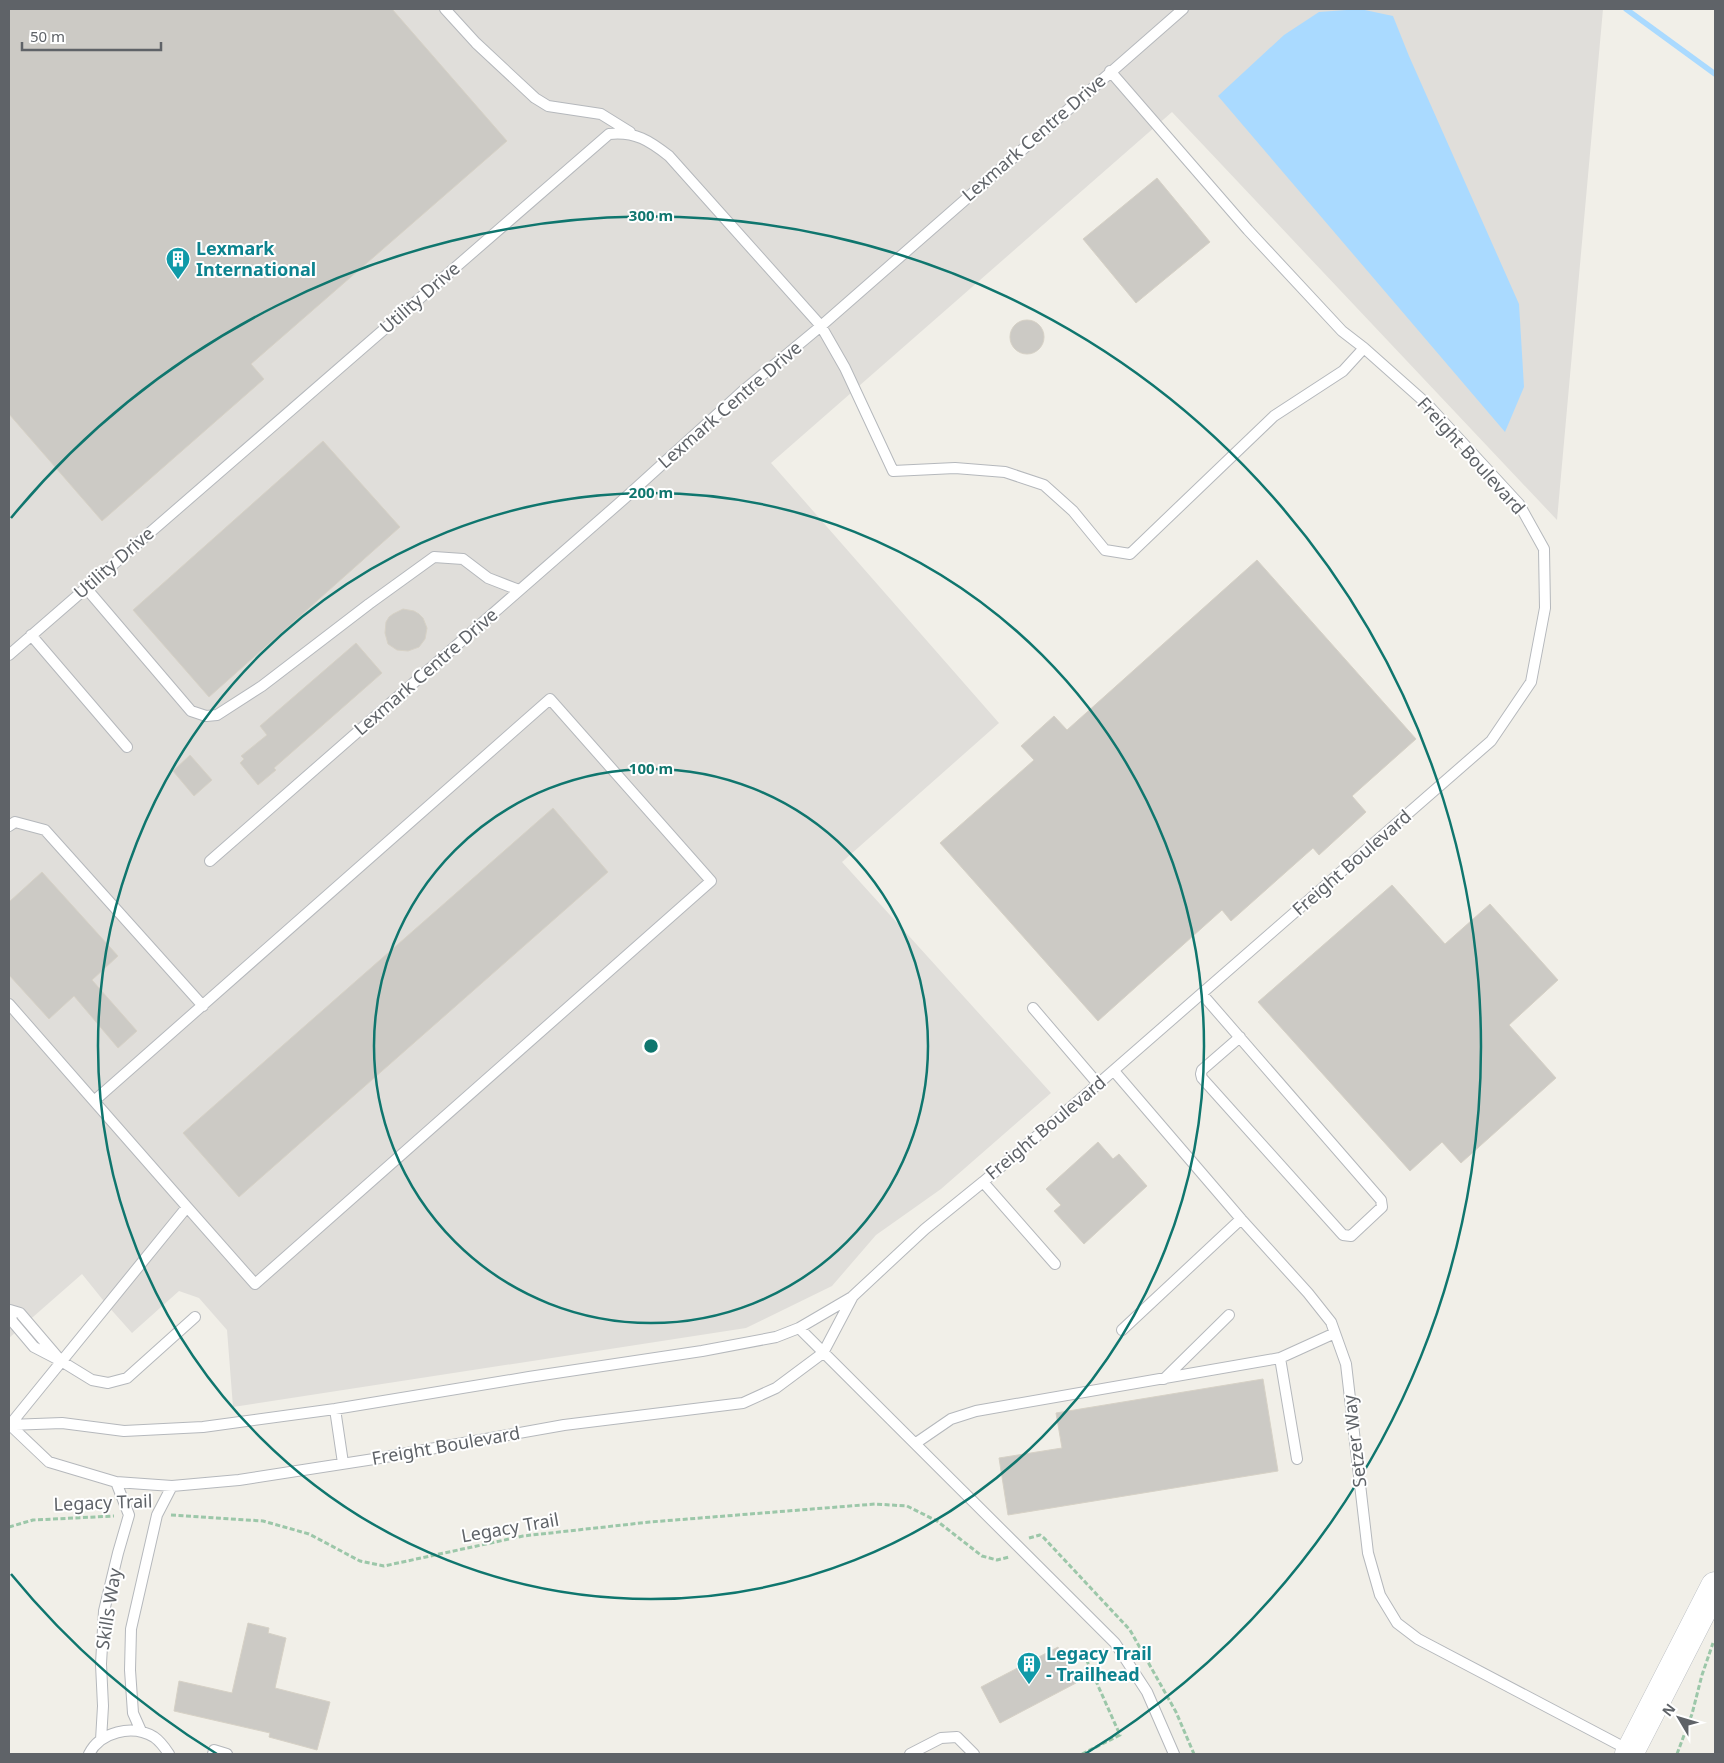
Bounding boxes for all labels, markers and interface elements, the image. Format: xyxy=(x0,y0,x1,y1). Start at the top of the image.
scale bar xyxy=(22,20,161,52)
text: 50 m xyxy=(30,26,65,46)
street label: Lexmark Centre Drive xyxy=(956,68,1110,206)
text: 300 m xyxy=(629,205,673,225)
place label: Lexmark International xyxy=(196,236,316,281)
building icon: Lexmark International xyxy=(165,246,191,280)
street label: Utility Drive xyxy=(374,256,464,339)
street label: Lexmark Centre Drive xyxy=(652,335,806,473)
street label: Freight Boulevard xyxy=(1413,392,1531,519)
text: 200 m xyxy=(629,482,673,502)
street label: Utility Drive xyxy=(68,521,158,604)
street label: Lexmark Centre Drive xyxy=(348,602,502,740)
text: 100 m xyxy=(629,758,673,778)
street label: Freight Boulevard xyxy=(1287,804,1416,921)
centre of rings xyxy=(642,1037,660,1055)
street label: Freight Boulevard xyxy=(980,1070,1111,1185)
street label: Setzer Way xyxy=(1336,1393,1372,1489)
street label: Freight Boulevard xyxy=(370,1420,522,1470)
street label: Legacy Trail xyxy=(53,1488,153,1516)
street label: Legacy Trail xyxy=(459,1507,561,1547)
street label: Skills Way xyxy=(90,1565,126,1651)
place label: Legacy Trail - Trailhead xyxy=(1046,1641,1152,1686)
building icon: Legacy Trail - Trailhead xyxy=(1016,1651,1042,1685)
north arrow xyxy=(1654,1693,1704,1743)
text: N xyxy=(1657,1699,1679,1720)

